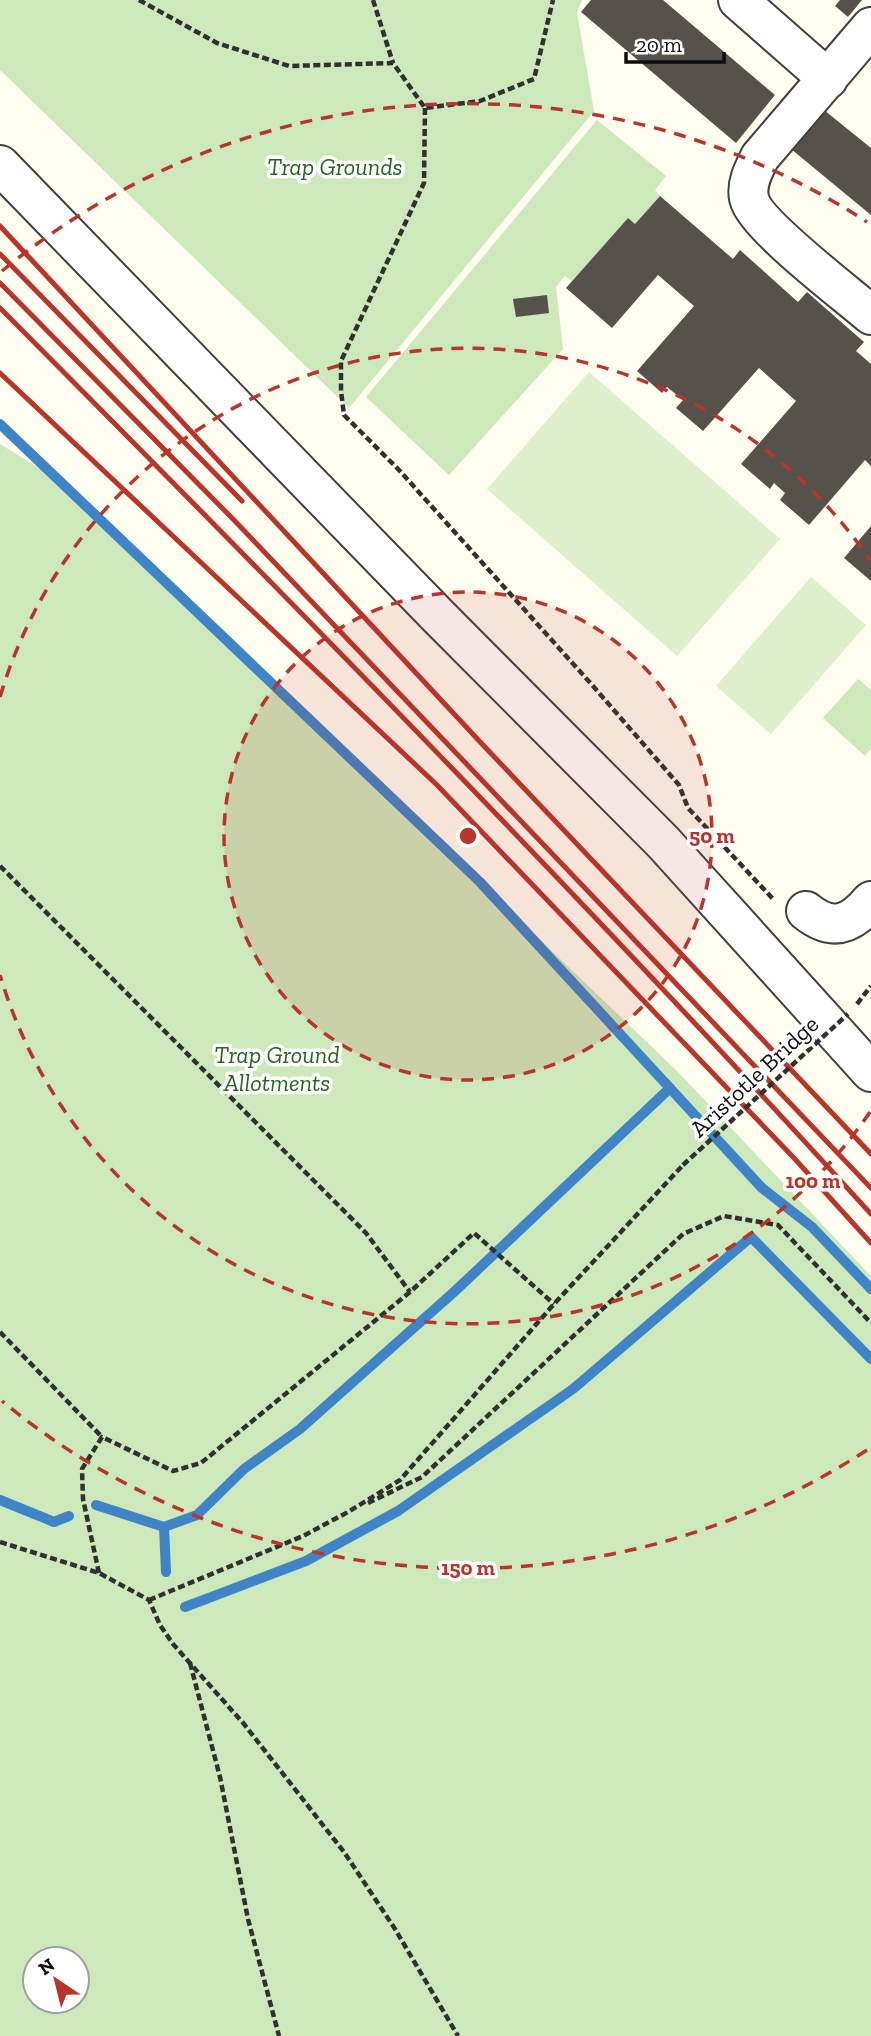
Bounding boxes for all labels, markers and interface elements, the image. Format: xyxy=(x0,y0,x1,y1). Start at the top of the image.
scale bar xyxy=(626,21,724,65)
text: 20 m xyxy=(636,32,682,57)
park label: Trap Grounds xyxy=(267,152,403,181)
text: 50 m xyxy=(689,823,735,848)
centre of rings xyxy=(456,824,480,848)
street label: Aristotle Bridge xyxy=(684,1009,824,1143)
park label: Trap Ground Allotments xyxy=(214,1040,340,1097)
text: 100 m xyxy=(786,1168,841,1193)
text: 150 m xyxy=(441,1555,496,1580)
north arrow xyxy=(21,1945,91,2015)
text: N xyxy=(34,1953,59,1980)

